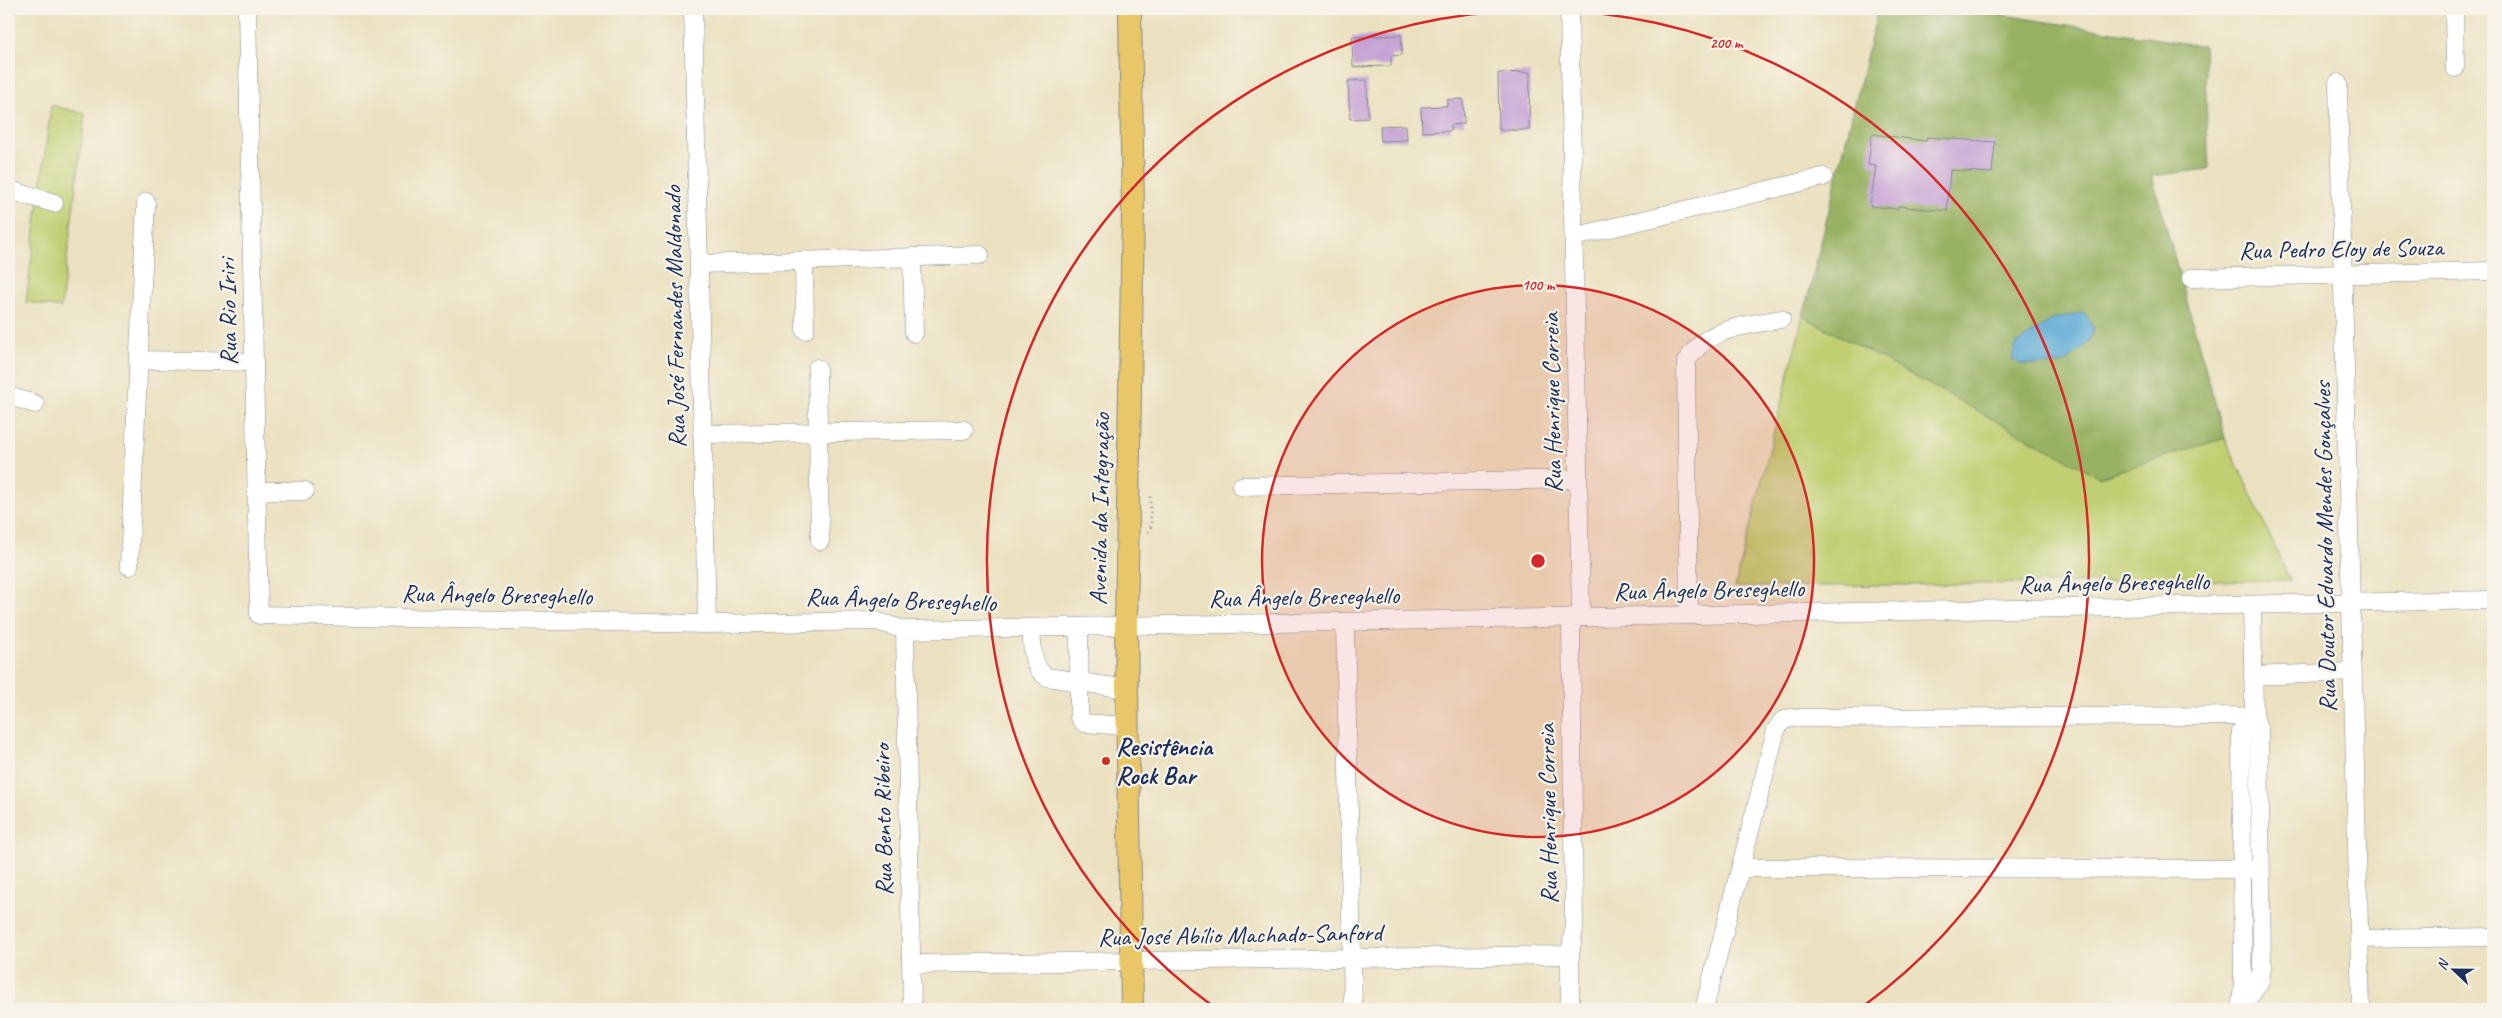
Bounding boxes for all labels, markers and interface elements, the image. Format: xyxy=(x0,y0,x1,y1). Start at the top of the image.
text: 200 m xyxy=(1710,34,1744,53)
street label: Rua José Fernandes Maldonado xyxy=(657,184,693,448)
street label: Rua Pedro Eloy de Souza xyxy=(2239,231,2446,267)
street label: Rua Rio Iriri xyxy=(211,255,245,366)
text: 100 m xyxy=(1522,276,1556,295)
street label: Rua Henrique Correia xyxy=(1534,310,1570,493)
street label: Rua Doutor Eduardo Mendes Gonçalves xyxy=(2306,379,2344,713)
street label: Avenida da Integração xyxy=(1082,412,1118,605)
centre of rings xyxy=(1529,552,1547,570)
street label: Rua Ângelo Breseghello xyxy=(2018,565,2211,601)
street label: Rua Ângelo Breseghello xyxy=(1613,572,1806,608)
street label: Rua Ângelo Breseghello xyxy=(401,577,594,613)
street label: Rua Ângelo Breseghello xyxy=(1208,579,1401,615)
street label: Rua Ângelo Breseghello xyxy=(805,581,998,619)
street label: Rua Henrique Correia xyxy=(1530,721,1566,904)
place label: Resistência Rock Bar xyxy=(1116,731,1214,792)
street label: Rua Bento Ribeiro xyxy=(866,741,900,896)
marker: Resistência Rock Bar xyxy=(1100,755,1112,767)
street label: Rua José Abílio Machado-Sanford xyxy=(1098,916,1387,953)
north arrow xyxy=(2430,946,2480,996)
text: N xyxy=(2433,956,2453,973)

